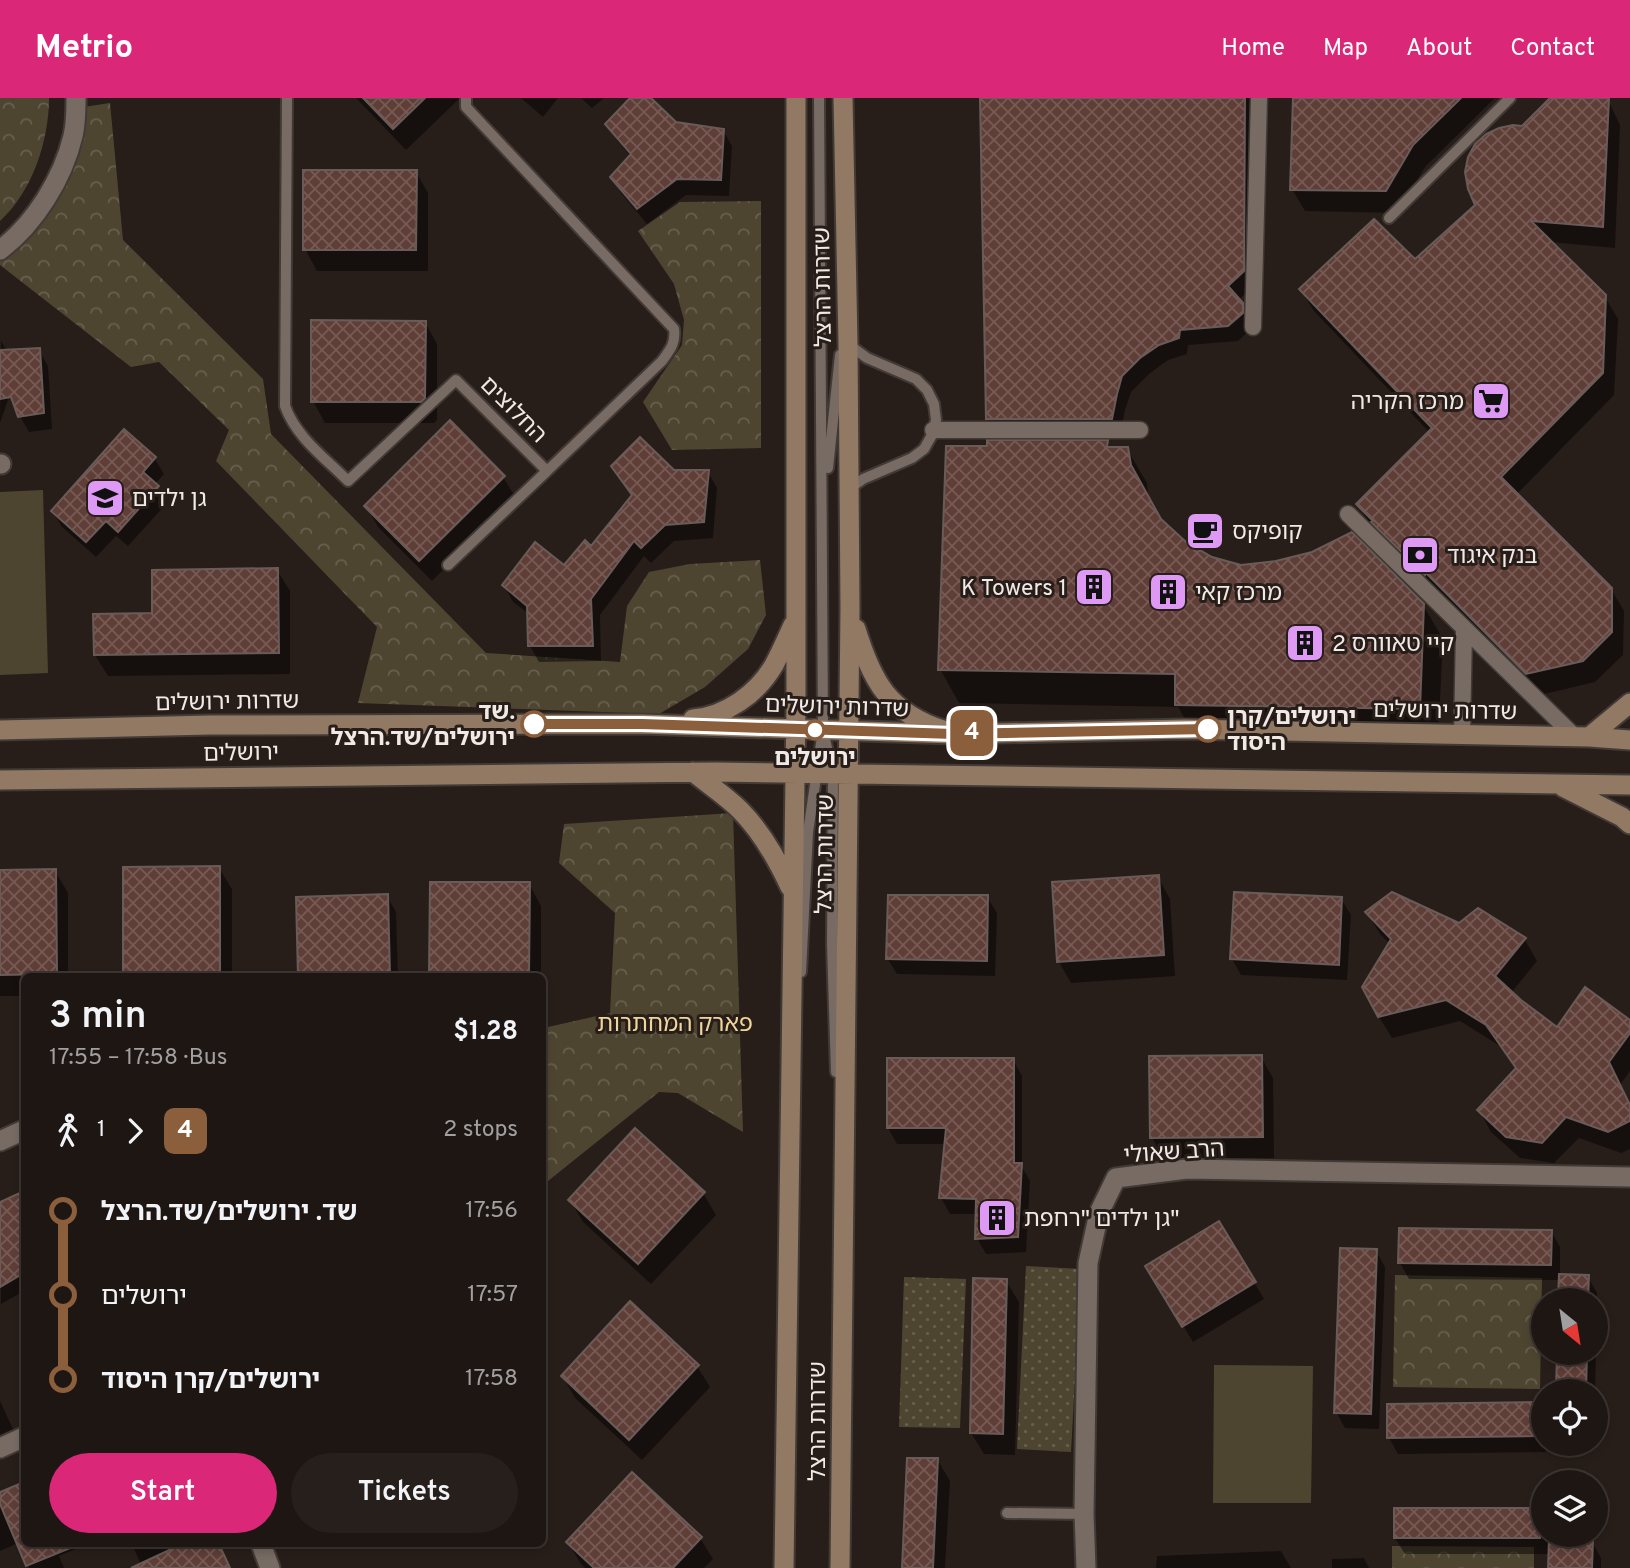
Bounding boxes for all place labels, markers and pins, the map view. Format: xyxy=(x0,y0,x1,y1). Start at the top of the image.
supermarket icon: מרכז הקריה xyxy=(1470,380,1512,422)
place label: מרכז הקריה xyxy=(1351,389,1464,418)
school or university icon: גן ילדים xyxy=(84,477,126,519)
place label: גן ילדים xyxy=(132,486,207,515)
cafe icon: קופיקס xyxy=(1184,510,1226,552)
place label: קופיקס xyxy=(1232,519,1303,548)
bank icon: בנק איגוד xyxy=(1399,534,1441,576)
place label: בנק איגוד xyxy=(1447,543,1538,572)
building icon: K Towers 1 xyxy=(1073,566,1115,608)
building icon: מרכז קאי xyxy=(1147,571,1189,613)
place label: K Towers 1 xyxy=(961,575,1067,604)
place label: מרכז קאי xyxy=(1195,580,1282,609)
building icon: קיי טאוורס 2 xyxy=(1284,622,1326,664)
place label: קיי טאוורס 2 xyxy=(1332,631,1454,660)
place label: שד. ירושלים/שד.הרצל xyxy=(331,699,515,754)
place label: ירושלים/קרן היסוד xyxy=(1227,704,1356,759)
marker: שד. ירושלים/שד.הרצל xyxy=(521,711,547,737)
marker: ירושלים/קרן היסוד xyxy=(1195,716,1221,742)
marker: ירושלים xyxy=(805,720,825,740)
place label: ירושלים xyxy=(774,745,856,774)
building icon: גן ילדים "רחפת" xyxy=(976,1197,1018,1239)
place label: גן ילדים "רחפת" xyxy=(1024,1206,1179,1235)

